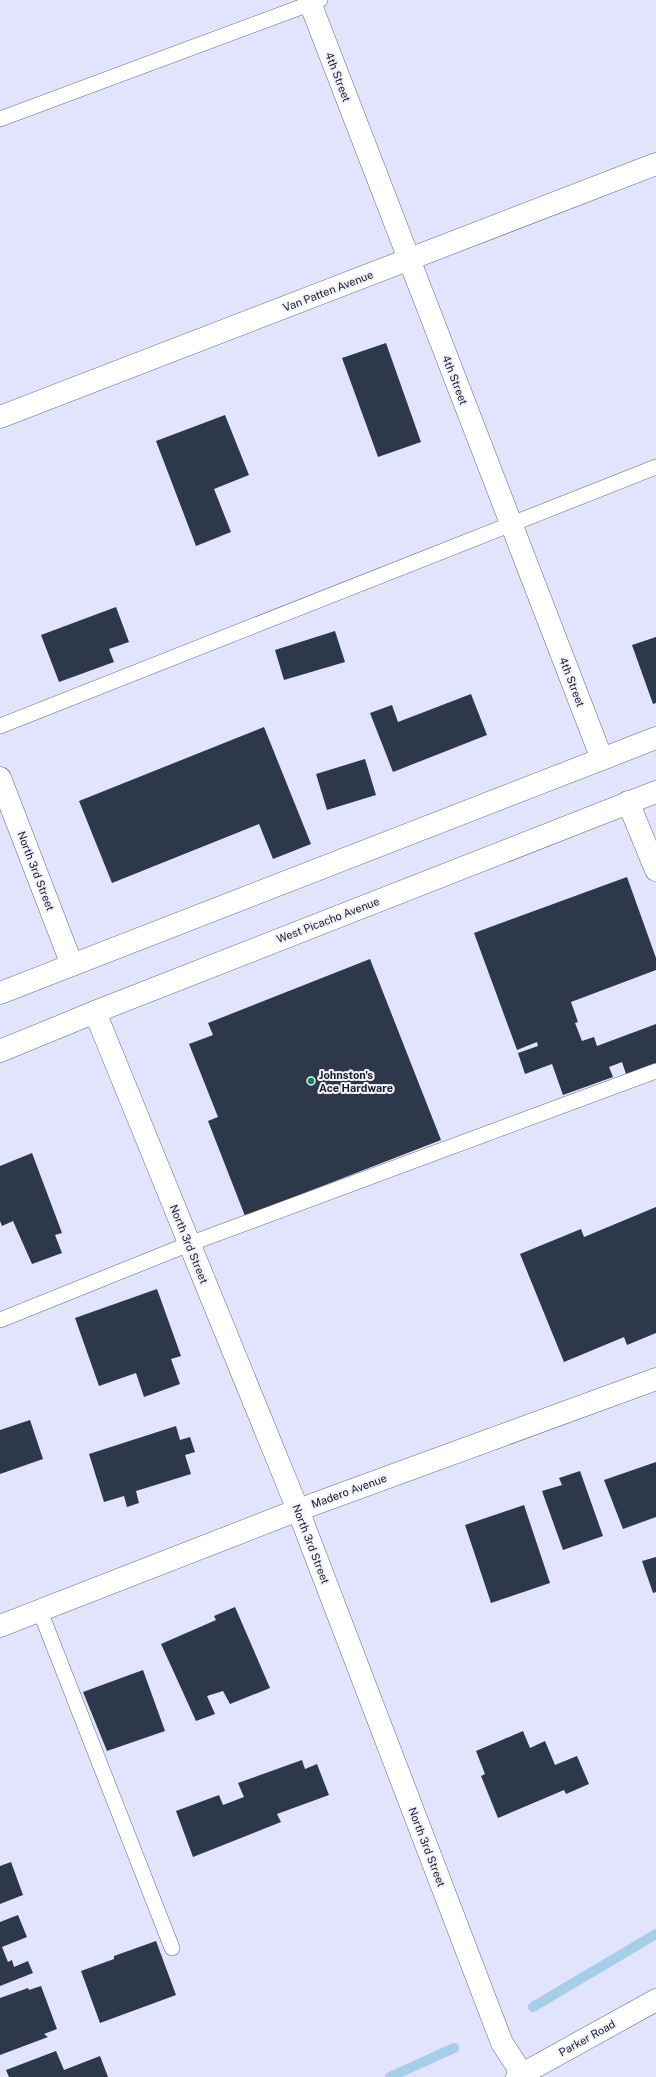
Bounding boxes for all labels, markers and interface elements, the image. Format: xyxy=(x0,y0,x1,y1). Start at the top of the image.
street label: 4th Street xyxy=(323,50,353,104)
street label: Van Patten Avenue xyxy=(281,268,375,314)
street label: 4th Street xyxy=(440,353,470,407)
street label: 4th Street xyxy=(557,655,587,709)
street label: North 3rd Street xyxy=(15,829,57,913)
street label: West Picacho Avenue xyxy=(275,895,381,945)
place label: Johnston's Ace Hardware xyxy=(319,1069,393,1094)
marker: Johnston's Ace Hardware xyxy=(306,1076,316,1086)
street label: North 3rd Street xyxy=(168,1203,210,1285)
street label: Madero Avenue xyxy=(310,1472,388,1510)
street label: North 3rd Street xyxy=(290,1502,332,1586)
street label: North 3rd Street xyxy=(406,1805,448,1889)
street label: Parker Road xyxy=(557,2018,617,2058)

